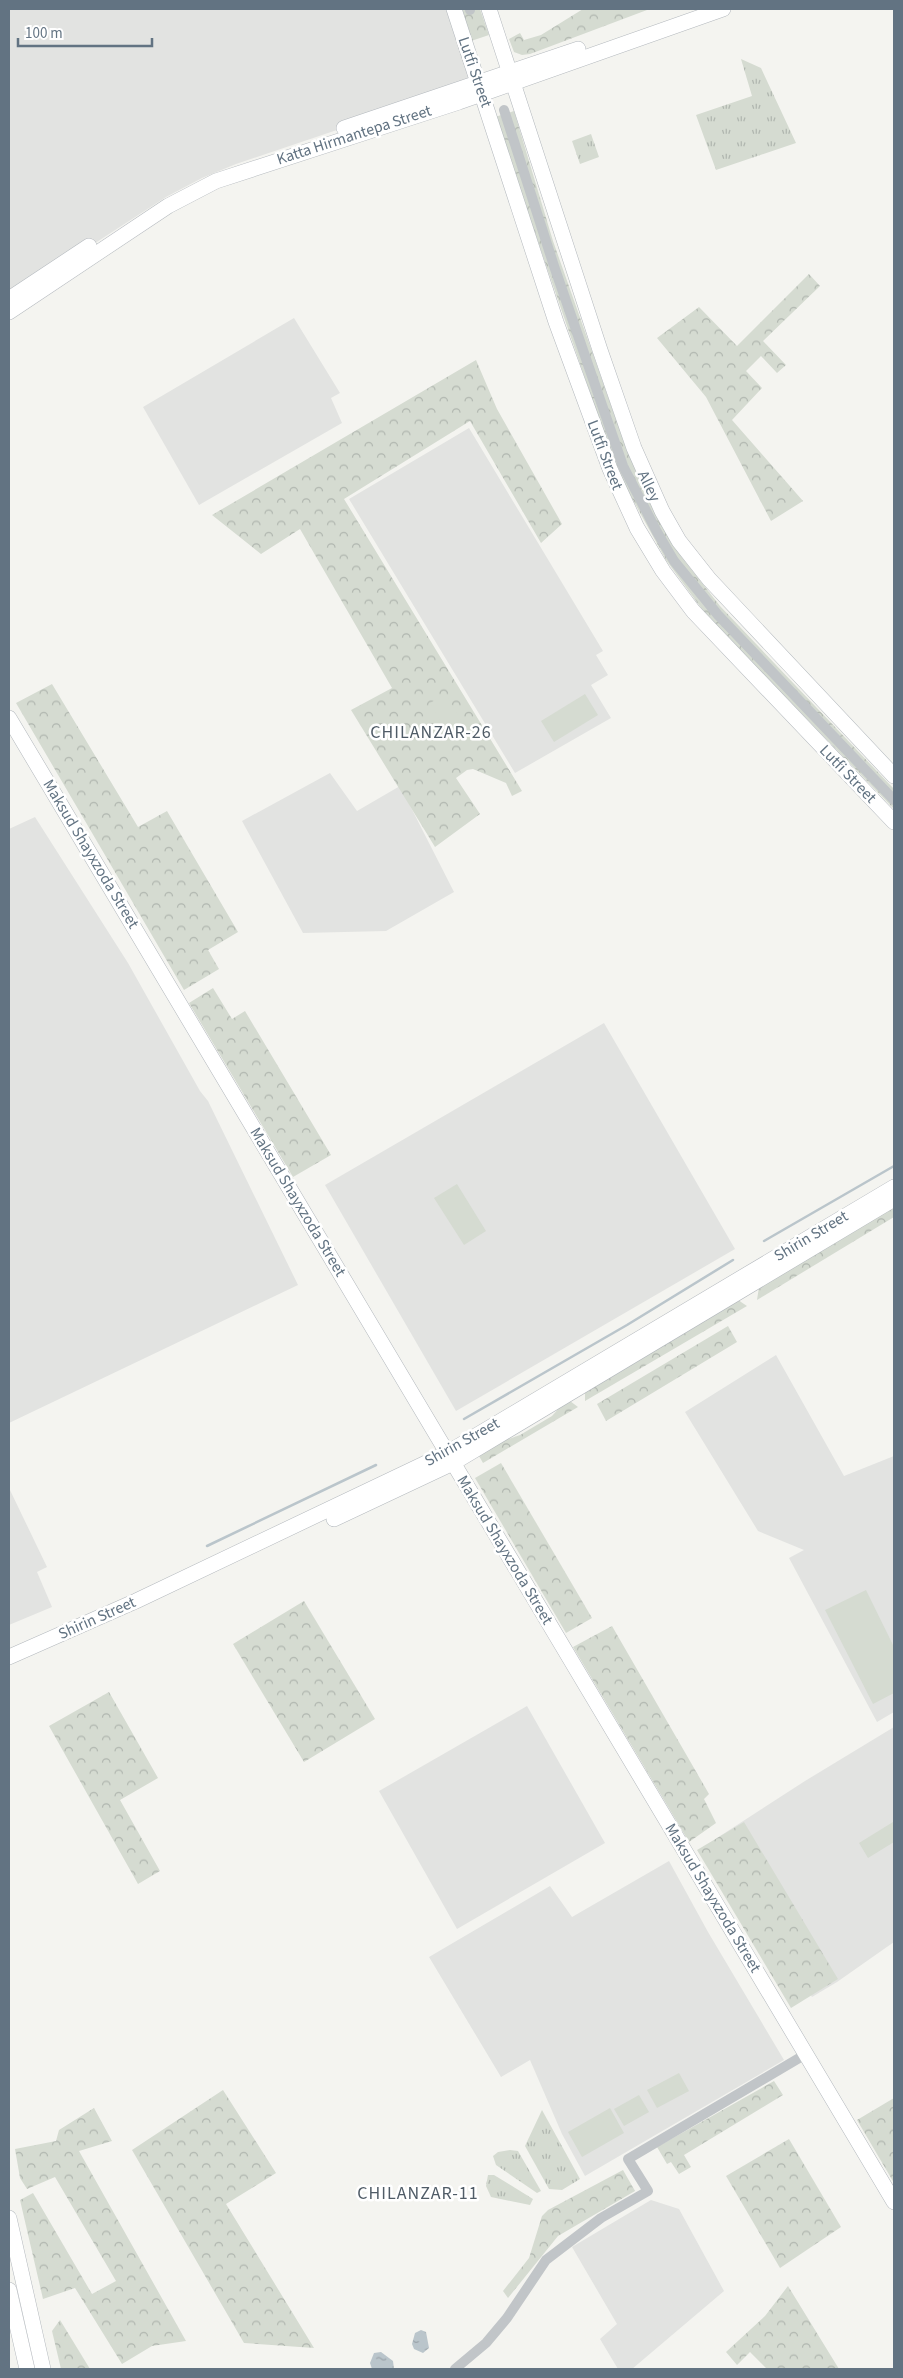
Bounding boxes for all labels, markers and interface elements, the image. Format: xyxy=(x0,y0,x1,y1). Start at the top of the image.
scale bar xyxy=(18,15,151,47)
text: 100 m xyxy=(25,23,63,44)
street label: Lutfi Street xyxy=(453,34,498,111)
street label: Katta Hirmаntepa Street xyxy=(274,99,435,170)
street label: Lutfi Street xyxy=(582,417,629,494)
street label: Alley xyxy=(632,467,666,506)
district label: CHILANZAR-26 xyxy=(370,720,492,745)
street label: Lutfi Street xyxy=(815,740,882,808)
street label: Maksud Shayxzoda Street xyxy=(38,775,145,933)
street label: Maksud Shayxzoda Street xyxy=(245,1123,352,1281)
street label: Shirin Street xyxy=(770,1205,853,1267)
street label: Shirin Street xyxy=(420,1412,504,1472)
street label: Maksud Shayxzoda Street xyxy=(452,1471,559,1629)
street label: Shirin Street xyxy=(55,1591,140,1645)
street label: Maksud Shayxzoda Street xyxy=(660,1819,767,1977)
district label: CHILANZAR-11 xyxy=(357,2181,479,2206)

